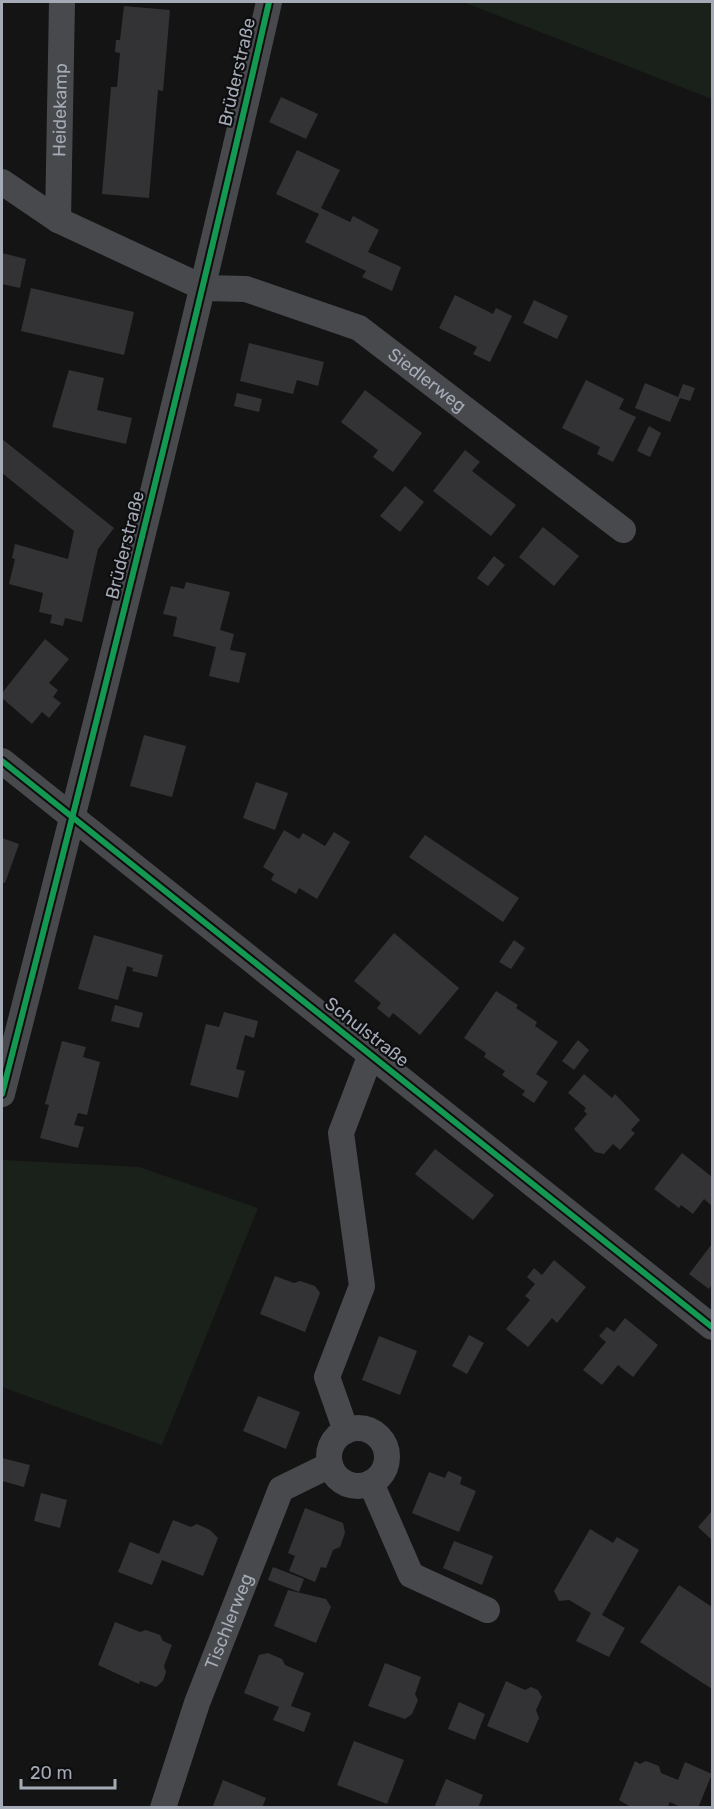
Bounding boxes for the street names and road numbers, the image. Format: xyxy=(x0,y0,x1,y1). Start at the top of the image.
street label: Brüderstraße xyxy=(214,16,260,128)
street label: Heidekamp xyxy=(48,63,72,157)
street label: Siedlerweg xyxy=(384,343,471,417)
street label: Brüderstraße xyxy=(101,489,149,601)
street label: Schulstraße xyxy=(321,992,413,1072)
street label: Tischlerweg xyxy=(200,1570,258,1673)

